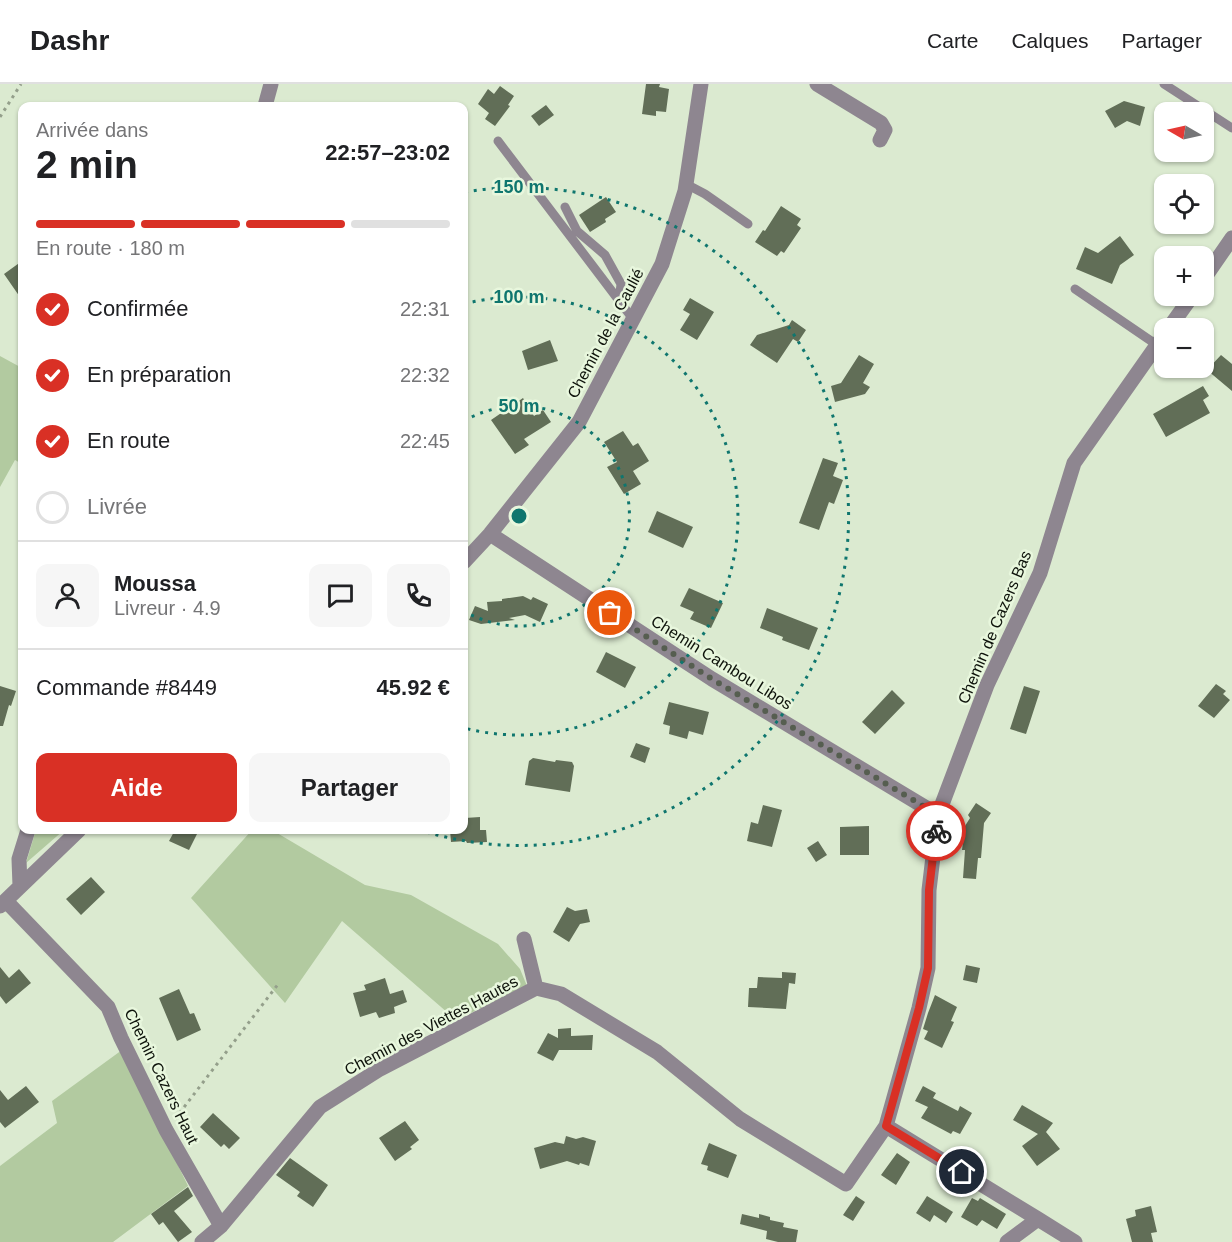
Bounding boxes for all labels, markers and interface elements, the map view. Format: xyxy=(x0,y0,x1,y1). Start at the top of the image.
text: Dashr xyxy=(30,25,109,56)
text: Carte xyxy=(927,29,978,52)
text: Calques xyxy=(1011,29,1088,52)
text: Partager xyxy=(1121,29,1202,52)
north arrow xyxy=(1154,102,1214,162)
map controls xyxy=(1154,102,1214,378)
text: Arrivée dans xyxy=(36,119,148,141)
text: 22:57–23:02 xyxy=(325,140,450,165)
text: 2 min xyxy=(36,143,138,186)
button: locate xyxy=(1154,174,1214,234)
text: 150 m xyxy=(493,177,545,197)
text: En route · 180 m xyxy=(36,237,185,259)
button: + xyxy=(1154,246,1214,306)
street label: Chemin de la Caulié xyxy=(564,266,647,401)
text: 100 m xyxy=(493,287,545,307)
icon: check xyxy=(36,293,69,326)
text: Confirmée xyxy=(87,296,188,321)
text: 22:31 xyxy=(400,298,450,320)
button: − xyxy=(1154,318,1214,378)
icon: check xyxy=(36,359,69,392)
text: En préparation xyxy=(87,362,231,387)
text: 22:32 xyxy=(400,364,450,386)
text: 50 m xyxy=(498,396,540,416)
icon: check xyxy=(36,425,69,458)
text: En route xyxy=(87,428,170,453)
text: 22:45 xyxy=(400,430,450,452)
text: Livrée xyxy=(87,494,147,519)
centre of rings xyxy=(509,506,529,526)
street label: Chemin de Cazers Bas xyxy=(954,548,1034,706)
button: person xyxy=(36,564,99,627)
button: chat xyxy=(309,564,372,627)
button: phone xyxy=(387,564,450,627)
text: Moussa xyxy=(114,571,196,596)
pin xyxy=(584,587,635,638)
icon: bag xyxy=(593,596,626,629)
text: Livreur · 4.9 xyxy=(114,597,221,619)
street label: Chemin Cambou Libos xyxy=(648,612,795,713)
text: Commande #8449 xyxy=(36,675,217,700)
text: 45.92 € xyxy=(377,675,450,700)
button: Aide xyxy=(36,753,237,822)
button: Partager xyxy=(249,753,450,822)
courier xyxy=(906,801,966,861)
icon: bike xyxy=(920,815,953,848)
street label: Chemin des Viettes Hautes xyxy=(342,972,521,1078)
street label: Chemin Cazers Haut xyxy=(121,1006,202,1147)
pin xyxy=(936,1146,987,1197)
icon: home xyxy=(945,1155,978,1188)

